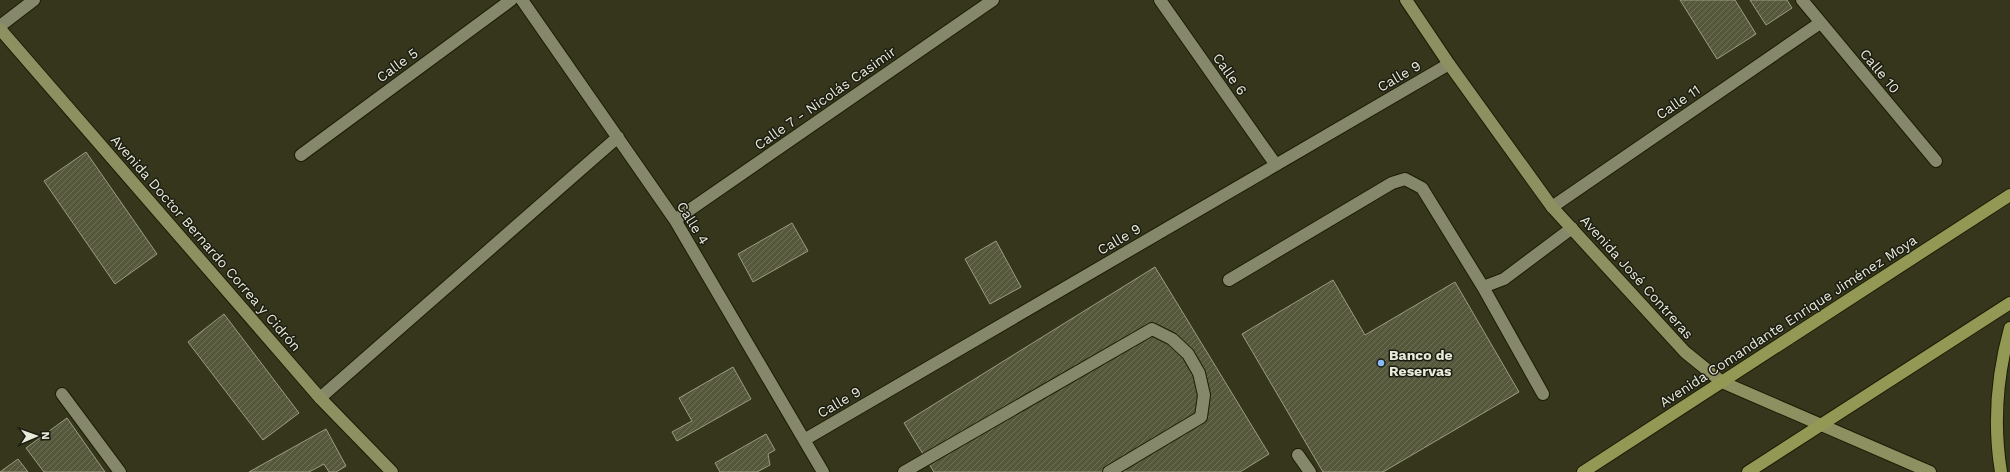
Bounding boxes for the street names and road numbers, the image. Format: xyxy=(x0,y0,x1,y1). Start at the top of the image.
street label: Calle 7 - Nicolás Casimir xyxy=(751,43,899,153)
street label: Calle 5 xyxy=(373,45,421,85)
street label: Calle 10 xyxy=(1857,46,1903,96)
street label: Calle 6 xyxy=(1210,50,1250,98)
street label: Calle 9 xyxy=(1374,57,1424,95)
street label: Calle 11 xyxy=(1653,82,1703,122)
street label: Avenida Doctor Bernardo Correa y Cidrón xyxy=(108,132,304,354)
street label: Calle 4 xyxy=(674,199,712,247)
street label: Avenida José Contreras xyxy=(1577,212,1697,342)
street label: Calle 9 xyxy=(1094,220,1144,258)
street label: Avenida Comandante Enrique Jiménez Moya xyxy=(1656,232,1920,410)
street label: Calle 9 xyxy=(814,383,864,421)

